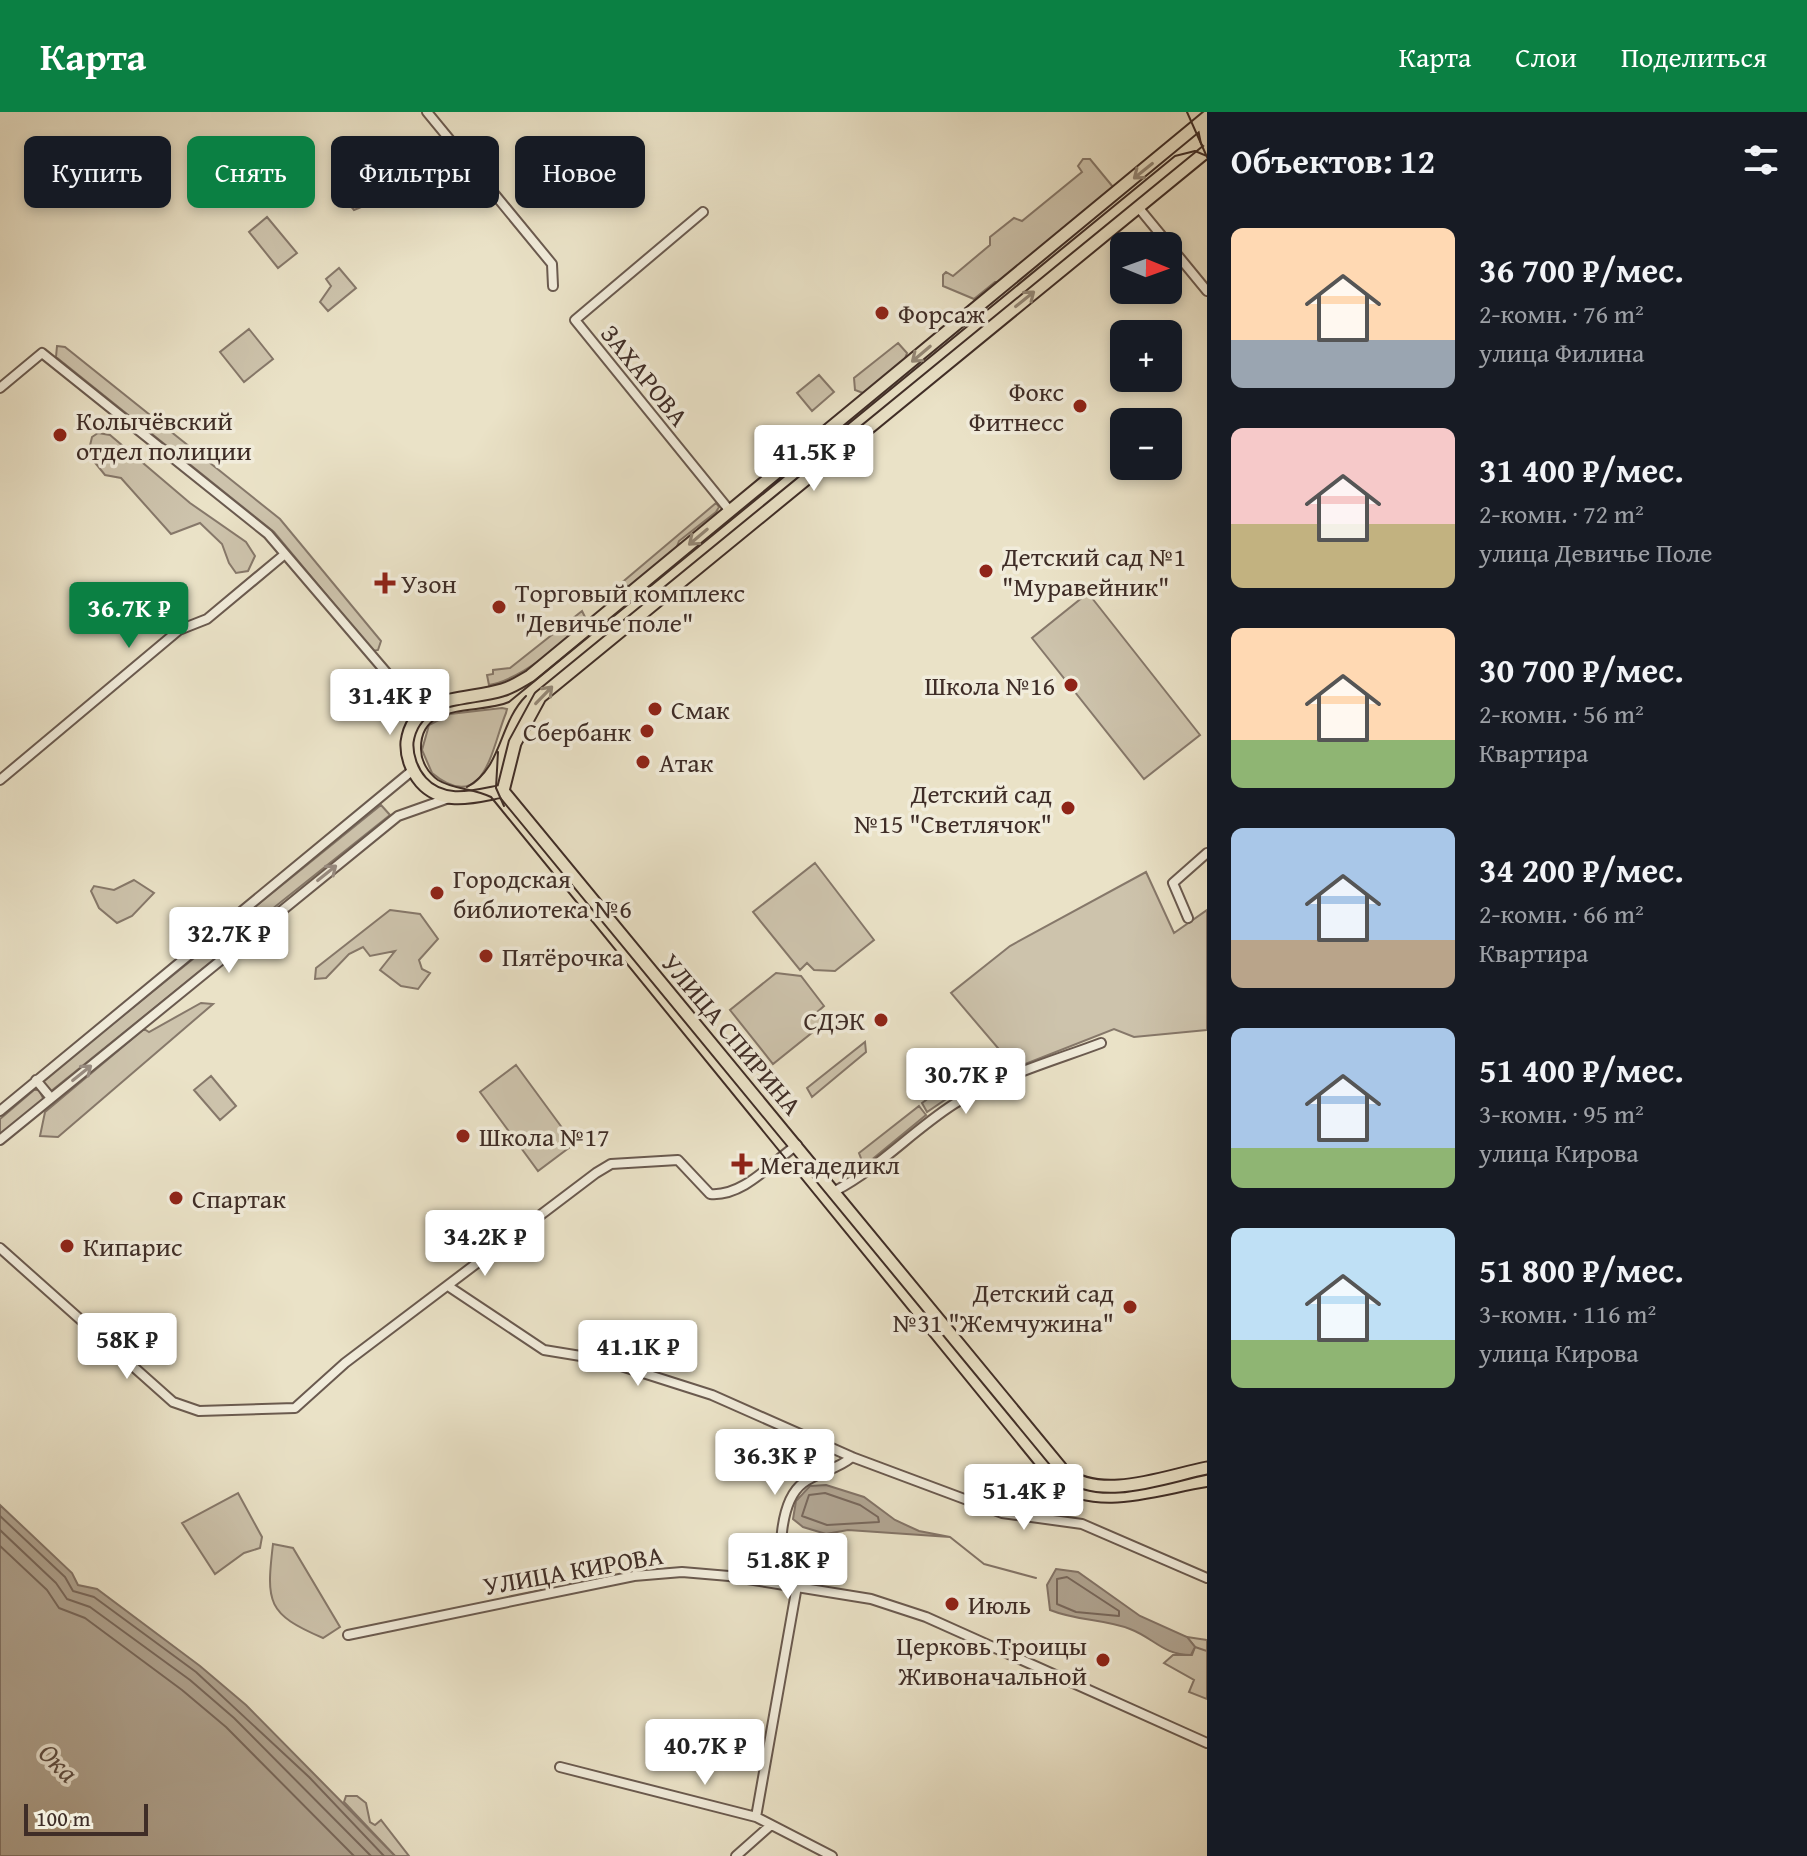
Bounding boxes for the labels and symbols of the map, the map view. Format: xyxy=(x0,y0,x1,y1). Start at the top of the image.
one-way arrow xyxy=(1133,162,1154,180)
north arrow xyxy=(1110,232,1182,304)
one-way arrow xyxy=(1015,290,1036,308)
place label: Форсаж xyxy=(898,294,985,333)
marker: Форсаж xyxy=(873,304,891,322)
street label: ЗАХАРОВА xyxy=(592,316,698,435)
one-way arrow xyxy=(911,345,932,363)
place label: Фокс Фитнесс xyxy=(969,372,1064,441)
marker: Фокс Фитнесс xyxy=(1071,397,1089,415)
place label: Колычёвский отдел полиции xyxy=(76,401,252,470)
pin: 41.5K ₽ xyxy=(740,425,888,493)
marker: Колычёвский отдел полиции xyxy=(51,426,69,444)
one-way arrow xyxy=(689,528,709,546)
place label: Детский сад №1 "Муравейник" xyxy=(1001,537,1186,606)
marker: Детский сад №1 "Муравейник" xyxy=(977,562,995,580)
place label: Узон xyxy=(401,564,456,603)
place label: Торговый комплекс "Девичье поле" xyxy=(515,573,745,642)
marker: Узон xyxy=(376,574,394,592)
pin: 36.7K ₽ xyxy=(55,582,203,650)
marker: Торговый комплекс "Девичье поле" xyxy=(490,598,508,616)
place label: Школа №16 xyxy=(924,666,1055,705)
pin: 31.4K ₽ xyxy=(316,669,464,737)
marker: Школа №16 xyxy=(1062,676,1080,694)
one-way arrow xyxy=(534,685,553,705)
place label: Смак xyxy=(671,690,730,729)
marker: Смак xyxy=(646,700,664,718)
place label: Сбербанк xyxy=(523,712,631,751)
marker: Сбербанк xyxy=(638,722,656,740)
place label: Атак xyxy=(659,743,714,782)
marker: Атак xyxy=(634,753,652,771)
place label: Детский сад №15 "Светлячок" xyxy=(854,774,1052,843)
marker: Детский сад №15 "Светлячок" xyxy=(1059,799,1077,817)
place label: Городская библиотека №6 xyxy=(453,859,632,928)
one-way arrow xyxy=(316,864,337,882)
marker: Городская библиотека №6 xyxy=(428,884,446,902)
pin: 32.7K ₽ xyxy=(155,907,303,975)
place label: Пятёрочка xyxy=(502,937,624,976)
street label: УЛИЦА СПИРИНА xyxy=(652,944,812,1124)
marker: Пятёрочка xyxy=(477,947,495,965)
place label: СДЭК xyxy=(803,1001,865,1040)
marker: СДЭК xyxy=(872,1011,890,1029)
pin: 30.7K ₽ xyxy=(892,1048,1040,1116)
one-way arrow xyxy=(71,1064,92,1082)
place label: Школа №17 xyxy=(479,1117,610,1156)
marker: Школа №17 xyxy=(454,1127,472,1145)
place label: Мегадедикл xyxy=(760,1145,900,1184)
marker: Мегадедикл xyxy=(731,1153,753,1175)
place label: Спартак xyxy=(192,1179,286,1218)
marker: Спартак xyxy=(167,1189,185,1207)
pin: 34.2K ₽ xyxy=(411,1210,559,1278)
place label: Кипарис xyxy=(83,1227,183,1266)
marker: Кипарис xyxy=(58,1237,76,1255)
place label: Детский сад №31 "Жемчужина" xyxy=(893,1273,1114,1342)
marker: Детский сад №31 "Жемчужина" xyxy=(1121,1298,1139,1316)
pin: 58K ₽ xyxy=(71,1313,183,1381)
pin: 41.1K ₽ xyxy=(564,1320,712,1388)
pin: 36.3K ₽ xyxy=(701,1429,849,1497)
pin: 51.4K ₽ xyxy=(950,1464,1098,1532)
pin: 51.8K ₽ xyxy=(714,1533,862,1601)
street label: УЛИЦА КИРОВА xyxy=(480,1535,666,1605)
place label: Июль xyxy=(968,1585,1031,1624)
marker: Июль xyxy=(943,1595,961,1613)
place label: Церковь Троицы Живоначальной xyxy=(896,1626,1087,1695)
marker: Церковь Троицы Живоначальной xyxy=(1094,1651,1112,1669)
pin: 40.7K ₽ xyxy=(631,1719,779,1787)
water label: Ока xyxy=(30,1733,89,1792)
scale bar xyxy=(24,1800,148,1836)

